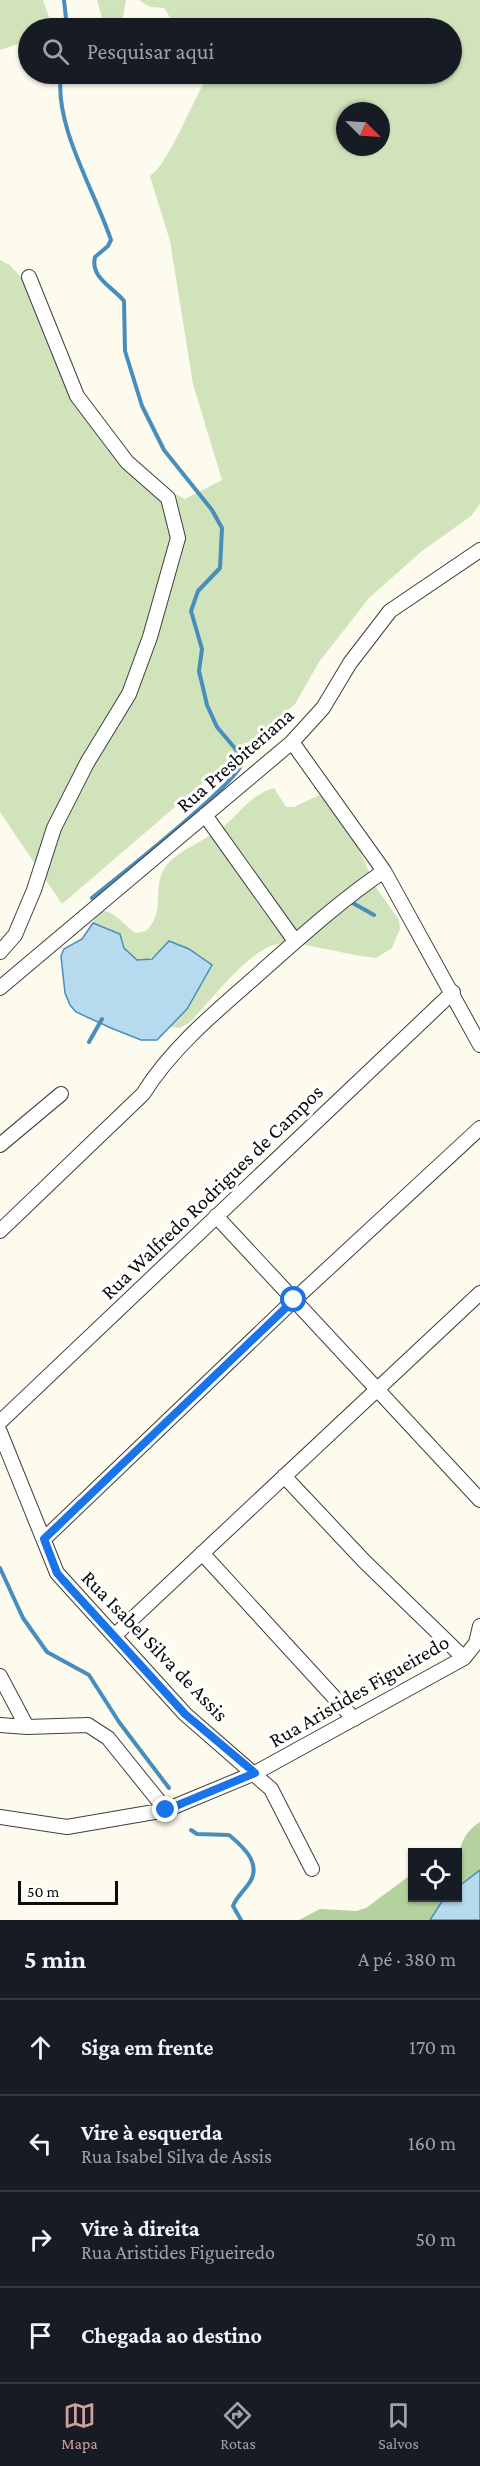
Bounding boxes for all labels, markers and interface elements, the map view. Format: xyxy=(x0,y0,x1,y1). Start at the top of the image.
search box xyxy=(18,18,462,84)
icon: search xyxy=(39,35,72,68)
text: Pesquisar aqui xyxy=(87,39,214,64)
north arrow xyxy=(336,102,390,156)
street label: Rua Presbiteriana xyxy=(172,703,299,817)
street label: Rua Walfredo Rodrigues de Campos xyxy=(96,1080,328,1304)
route start xyxy=(280,1286,306,1312)
street label: Rua Isabel Silva de Assis xyxy=(77,1566,233,1726)
street label: Rua Aristides Figueiredo xyxy=(265,1630,453,1752)
route end xyxy=(152,1796,178,1822)
map controls xyxy=(408,1848,462,1902)
button: locate xyxy=(408,1848,462,1902)
scale bar xyxy=(18,1878,118,1906)
text: 50 m xyxy=(27,1883,59,1900)
text: 5 min xyxy=(24,1945,86,1974)
text: A pé · 380 m xyxy=(358,1948,456,1970)
icon: ahead xyxy=(24,2031,57,2064)
text: Siga em frente xyxy=(81,2035,214,2060)
text: 170 m xyxy=(409,2036,456,2058)
text: Vire à esquerda xyxy=(81,2120,222,2145)
icon: left xyxy=(24,2127,57,2160)
text: 160 m xyxy=(408,2132,456,2154)
text: Rua Isabel Silva de Assis xyxy=(81,2145,272,2167)
text: Vire à direita xyxy=(81,2216,200,2241)
icon: right xyxy=(24,2223,57,2256)
text: 50 m xyxy=(415,2228,456,2250)
text: Rua Aristides Figueiredo xyxy=(81,2241,275,2263)
icon: arrive xyxy=(24,2319,57,2352)
text: Chegada ao destino xyxy=(81,2323,262,2348)
tab: Mapa xyxy=(61,2399,98,2452)
tab: Rotas xyxy=(220,2399,256,2452)
tab: Salvos xyxy=(378,2399,419,2452)

